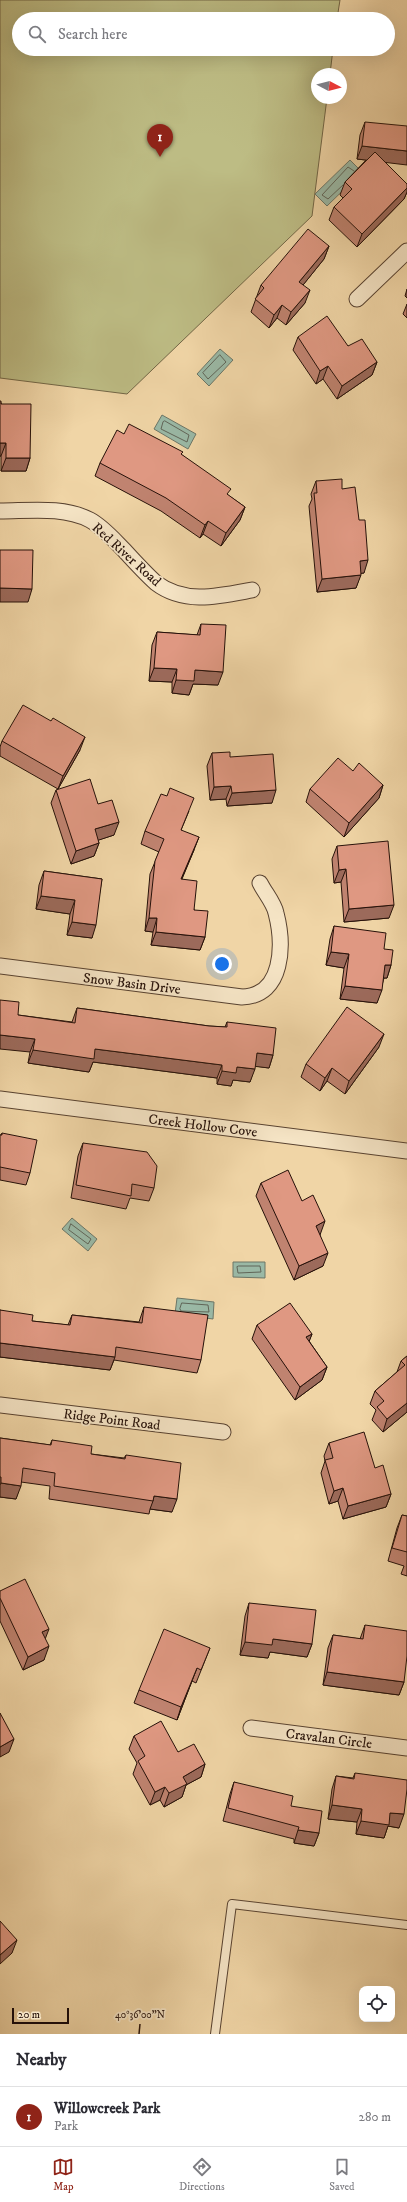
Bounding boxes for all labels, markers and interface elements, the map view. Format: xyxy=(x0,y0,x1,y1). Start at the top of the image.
search box xyxy=(12,12,395,56)
icon: search xyxy=(26,23,48,45)
text: Search here xyxy=(58,25,127,44)
north arrow xyxy=(311,68,347,104)
pin: 1 xyxy=(147,124,173,157)
street label: Red River Road xyxy=(88,519,165,591)
your location xyxy=(212,954,232,974)
street label: Snow Basin Drive xyxy=(82,969,182,999)
street label: Creek Hollow Cove xyxy=(147,1110,258,1142)
street label: Ridge Point Road xyxy=(62,1405,161,1435)
street label: Cravalan Circle xyxy=(285,1725,373,1753)
map controls xyxy=(359,1986,395,2022)
button: locate xyxy=(359,1986,395,2022)
scale bar xyxy=(12,2006,69,2025)
text: 20 m xyxy=(18,2008,40,2022)
text: 40°36'00"N xyxy=(115,2009,165,2021)
text: Nearby xyxy=(16,2049,66,2071)
text: Willowcreek Park xyxy=(54,2099,161,2118)
text: 1 xyxy=(27,2109,31,2125)
text: 280 m xyxy=(359,2109,391,2125)
text: Park xyxy=(54,2118,78,2134)
tab: Map xyxy=(52,2156,74,2194)
tab: Directions xyxy=(179,2156,225,2194)
tab: Saved xyxy=(329,2156,355,2194)

